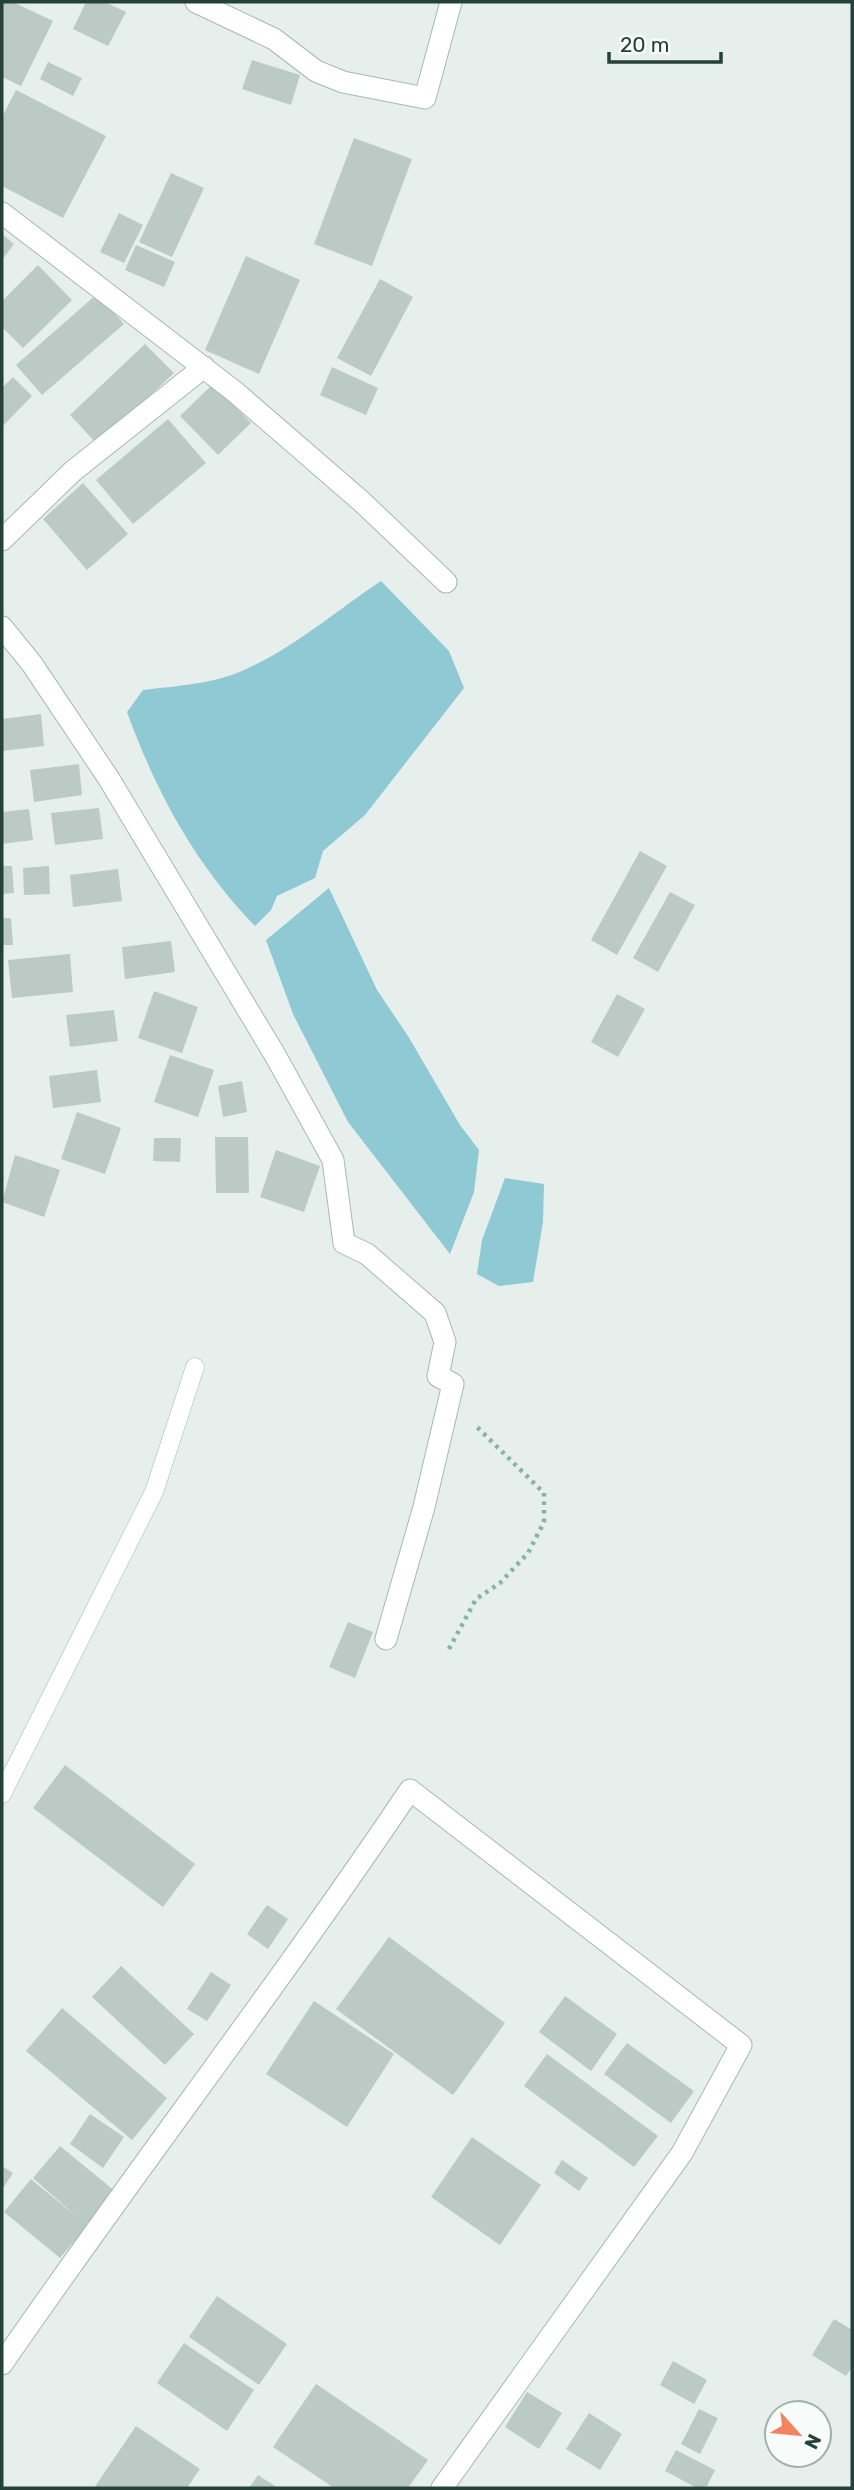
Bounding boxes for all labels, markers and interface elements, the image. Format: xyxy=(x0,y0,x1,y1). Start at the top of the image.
scale bar xyxy=(609,21,721,65)
text: 20 m xyxy=(620,32,669,57)
north arrow xyxy=(763,2399,833,2469)
text: N xyxy=(799,2430,826,2453)

